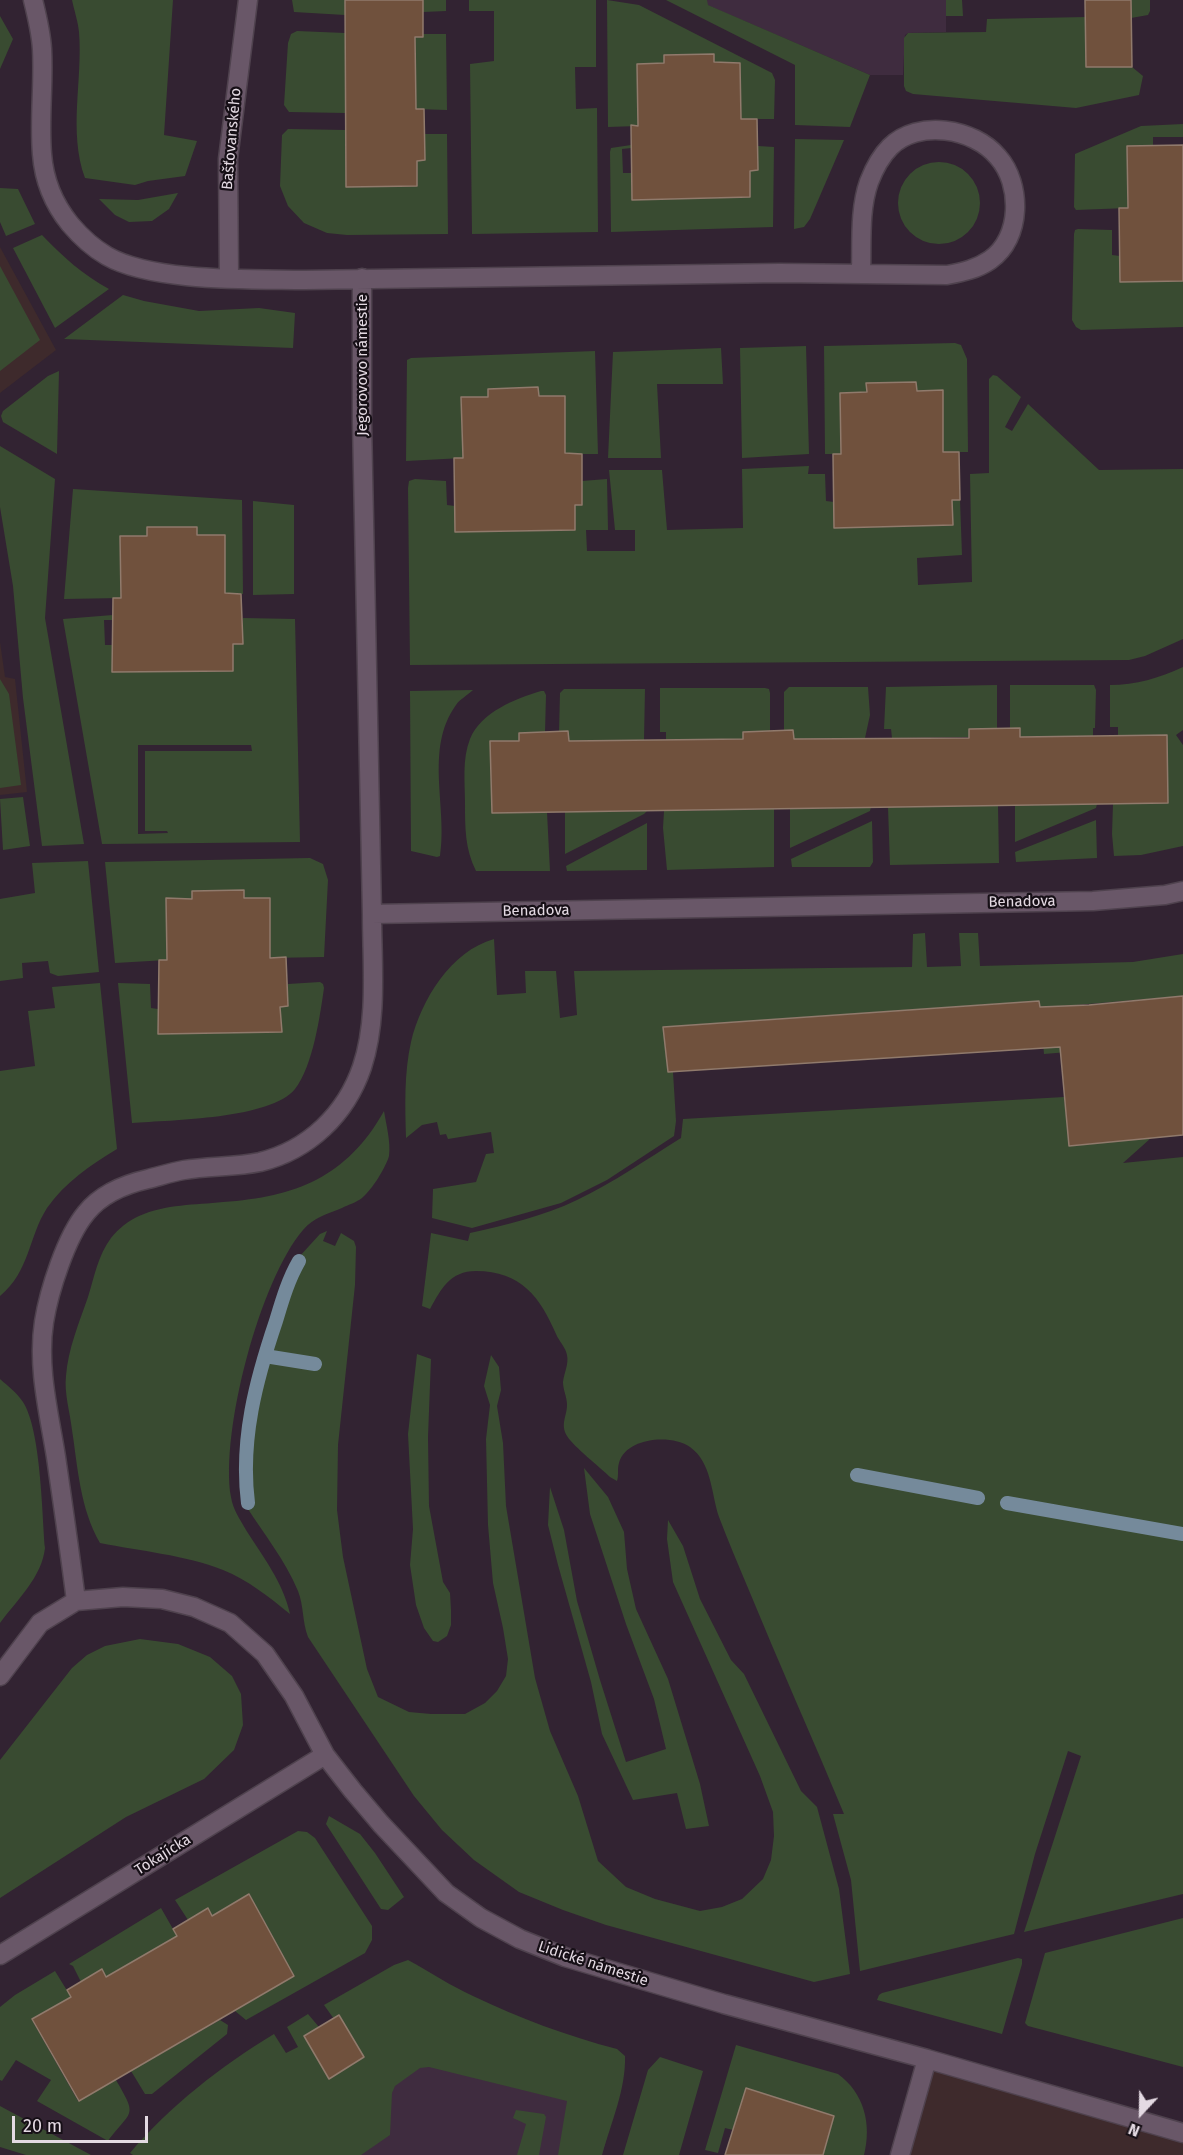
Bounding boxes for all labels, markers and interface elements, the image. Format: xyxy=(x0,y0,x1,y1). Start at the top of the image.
street label: Bašťovanského xyxy=(219,87,245,191)
street label: Jegorovovo námestie xyxy=(354,294,372,436)
street label: Benadova xyxy=(988,892,1056,912)
street label: Benadova xyxy=(502,901,570,921)
street label: Tokajícka xyxy=(132,1831,194,1879)
street label: Lidické námestie xyxy=(536,1938,650,1990)
north arrow xyxy=(1111,2083,1171,2143)
scale bar xyxy=(15,2104,152,2142)
text: 20 m xyxy=(23,2115,62,2137)
text: N xyxy=(1126,2119,1143,2141)

